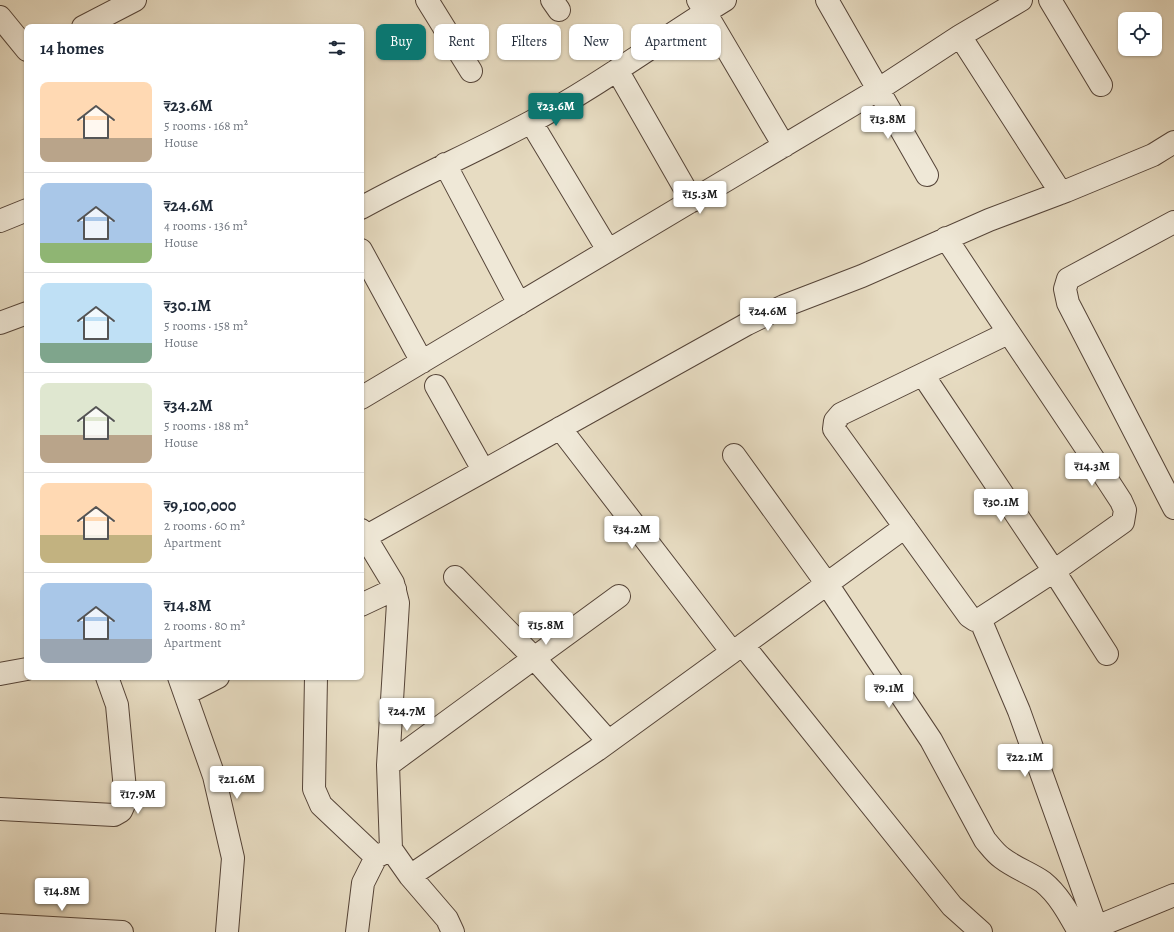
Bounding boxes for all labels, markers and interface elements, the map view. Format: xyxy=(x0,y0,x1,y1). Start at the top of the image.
map controls xyxy=(1118,12,1162,56)
button: locate xyxy=(1118,12,1162,56)
chip: Buy xyxy=(376,24,426,60)
chip: Rent xyxy=(434,24,489,60)
chip: Filters xyxy=(497,24,561,60)
chip: New xyxy=(569,24,623,60)
chip: Apartment xyxy=(631,24,721,60)
text: 14 homes xyxy=(40,37,104,60)
icon: filters xyxy=(326,37,348,59)
pin: ₹23.6M xyxy=(523,93,589,127)
text: ₹23.6M xyxy=(164,94,213,117)
text: ₹23.6M xyxy=(537,97,575,114)
icon: home xyxy=(72,98,120,146)
pin: ₹13.8M xyxy=(855,106,921,140)
text: ₹13.8M xyxy=(870,110,906,127)
text: 5 rooms · 168 m² xyxy=(164,117,248,134)
text: House xyxy=(164,134,198,151)
pin: ₹15.3M xyxy=(667,181,733,215)
text: ₹15.3M xyxy=(682,185,718,202)
text: ₹24.6M xyxy=(164,194,213,217)
icon: home xyxy=(72,199,120,247)
text: 4 rooms · 136 m² xyxy=(164,217,248,234)
text: House xyxy=(164,234,198,251)
text: ₹30.1M xyxy=(164,294,211,317)
pin: ₹24.6M xyxy=(735,298,801,332)
icon: home xyxy=(72,299,120,347)
text: ₹24.6M xyxy=(749,302,787,319)
text: 5 rooms · 158 m² xyxy=(164,317,248,334)
text: House xyxy=(164,334,198,351)
text: ₹34.2M xyxy=(164,394,213,417)
icon: home xyxy=(72,399,120,447)
text: 5 rooms · 188 m² xyxy=(164,417,248,434)
text: House xyxy=(164,434,198,451)
pin: ₹14.3M xyxy=(1059,453,1125,487)
text: ₹14.3M xyxy=(1074,457,1110,474)
pin: ₹30.1M xyxy=(968,489,1034,523)
text: ₹30.1M xyxy=(983,493,1019,510)
text: ₹9,100,000 xyxy=(164,494,236,517)
icon: home xyxy=(72,499,120,547)
pin: ₹34.2M xyxy=(599,516,665,550)
text: 2 rooms · 60 m² xyxy=(164,517,245,534)
text: ₹34.2M xyxy=(613,520,651,537)
text: Apartment xyxy=(164,534,222,551)
text: ₹14.8M xyxy=(164,594,212,617)
icon: home xyxy=(72,599,120,647)
pin: ₹15.8M xyxy=(513,612,579,646)
text: ₹15.8M xyxy=(528,616,564,633)
text: 2 rooms · 80 m² xyxy=(164,617,245,634)
text: Apartment xyxy=(164,634,222,651)
pin: ₹9.1M xyxy=(861,675,917,709)
text: ₹9.1M xyxy=(874,679,904,696)
pin: ₹24.7M xyxy=(374,698,440,732)
text: ₹24.7M xyxy=(388,702,426,719)
pin: ₹22.1M xyxy=(992,744,1058,778)
text: ₹22.1M xyxy=(1007,748,1043,765)
pin: ₹21.6M xyxy=(204,766,270,800)
text: ₹21.6M xyxy=(219,770,255,787)
pin: ₹17.9M xyxy=(105,781,171,815)
text: ₹17.9M xyxy=(120,785,156,802)
pin: ₹14.8M xyxy=(29,878,95,912)
text: ₹14.8M xyxy=(44,882,80,899)

